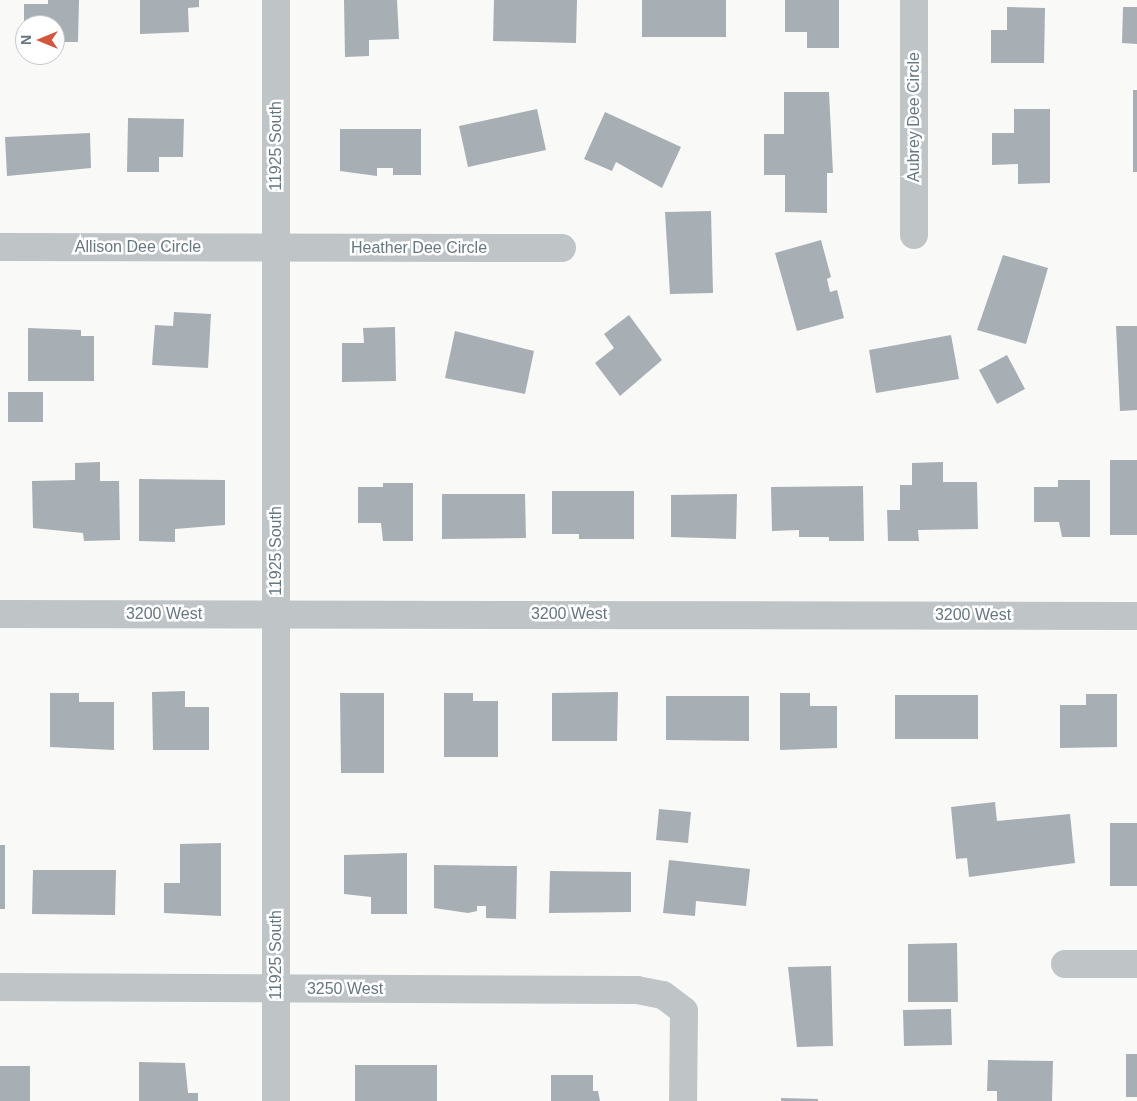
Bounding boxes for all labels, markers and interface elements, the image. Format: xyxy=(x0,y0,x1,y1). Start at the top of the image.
north arrow xyxy=(15,15,65,65)
text: N xyxy=(18,35,34,45)
street label: Aubrey Dee Circle xyxy=(904,52,924,182)
street label: 11925 South xyxy=(266,101,286,191)
street label: Allison Dee Circle xyxy=(75,237,201,257)
street label: Heather Dee Circle xyxy=(351,238,487,258)
street label: 11925 South xyxy=(266,506,286,596)
street label: 3200 West xyxy=(126,604,202,624)
street label: 3200 West xyxy=(531,604,607,624)
street label: 3200 West xyxy=(935,605,1011,625)
street label: 11925 South xyxy=(266,910,286,1000)
street label: 3250 West xyxy=(307,979,383,999)

